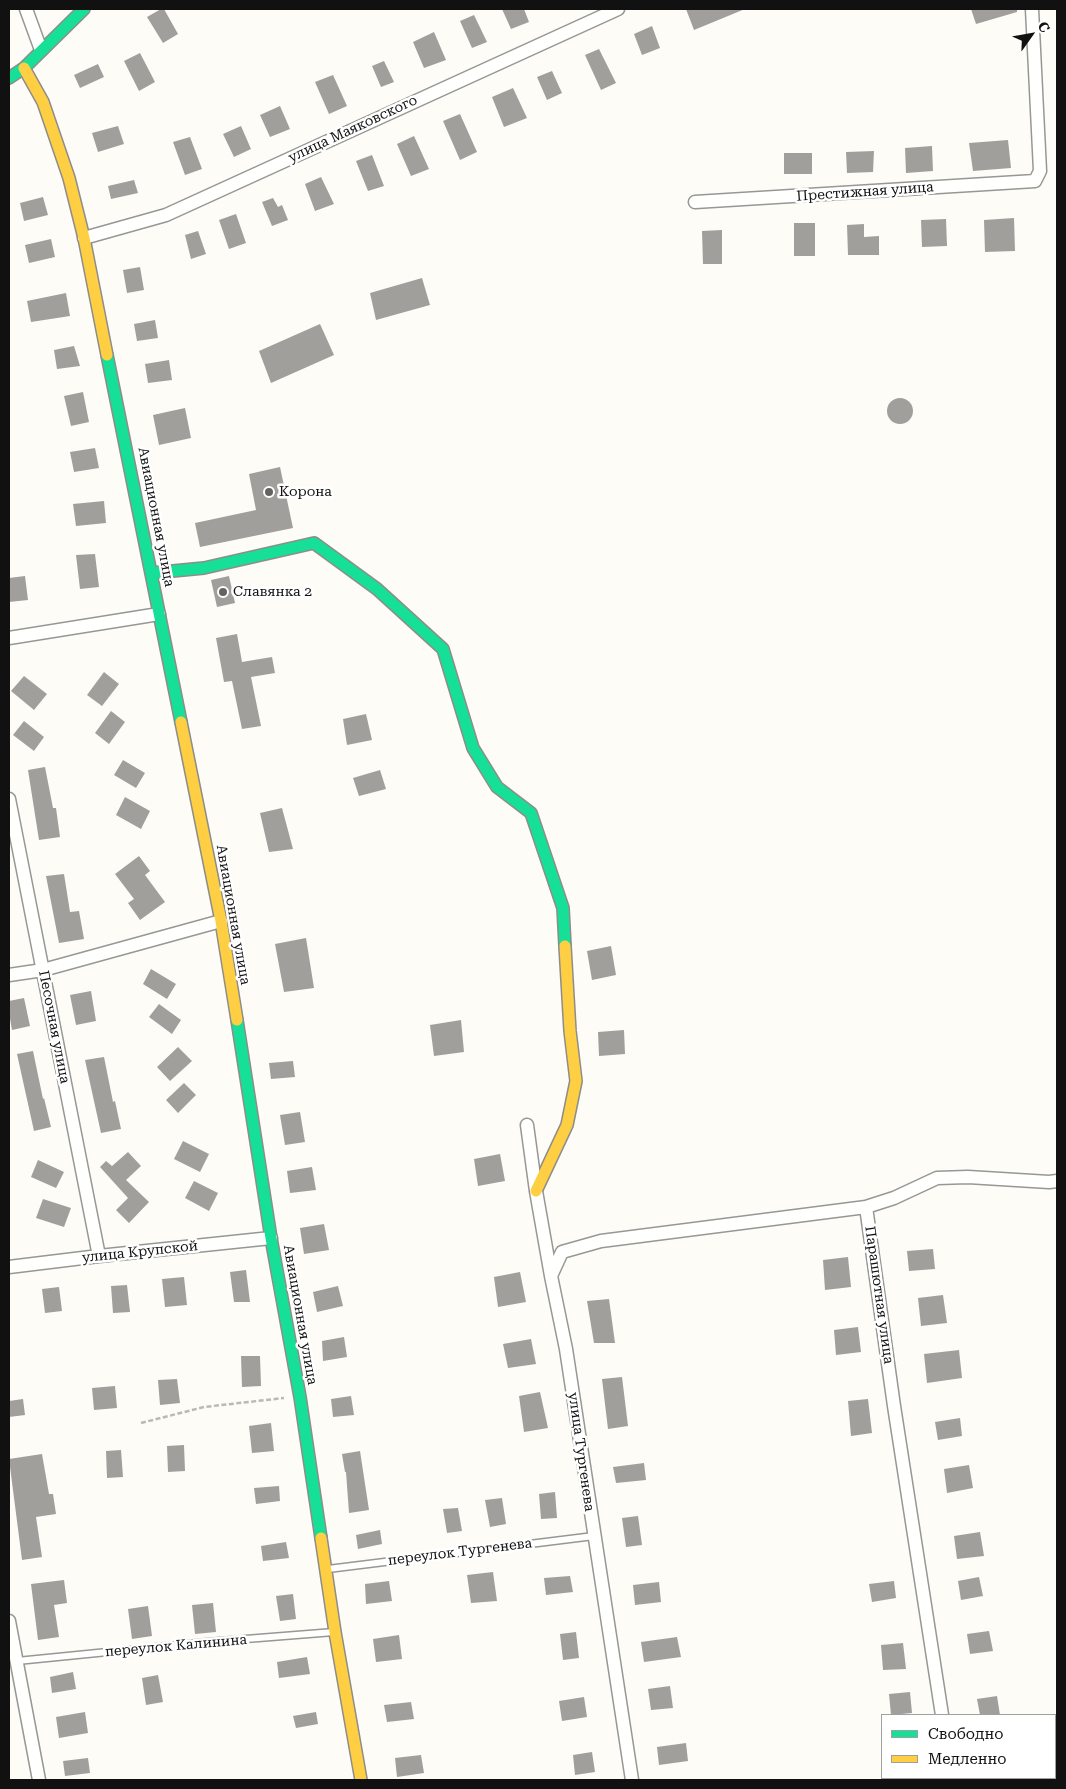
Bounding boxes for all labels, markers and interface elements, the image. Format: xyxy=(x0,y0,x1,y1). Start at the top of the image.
north arrow xyxy=(1006,10,1056,60)
text: С xyxy=(1034,19,1053,35)
street label: улица Маяковского xyxy=(286,92,420,166)
street label: Престижная улица xyxy=(796,179,934,205)
street label: Авиационная улица xyxy=(134,446,178,588)
place label: Корона xyxy=(279,484,332,500)
marker: Корона xyxy=(263,486,275,498)
place label: Славянка 2 xyxy=(233,584,312,600)
marker: Славянка 2 xyxy=(217,586,229,598)
street label: Авиационная улица xyxy=(212,844,254,986)
street label: Песочная улица xyxy=(35,969,73,1085)
street label: Парашютная улица xyxy=(861,1225,897,1365)
street label: улица Крупской xyxy=(81,1238,199,1266)
street label: Авиационная улица xyxy=(279,1244,321,1386)
street label: улица Тургенева xyxy=(564,1391,598,1513)
street label: переулок Тургенева xyxy=(387,1535,533,1569)
street label: переулок Калинина xyxy=(104,1631,248,1661)
legend xyxy=(881,1714,1056,1779)
text: Свободно xyxy=(928,1725,1003,1743)
text: Медленно xyxy=(928,1750,1007,1768)

